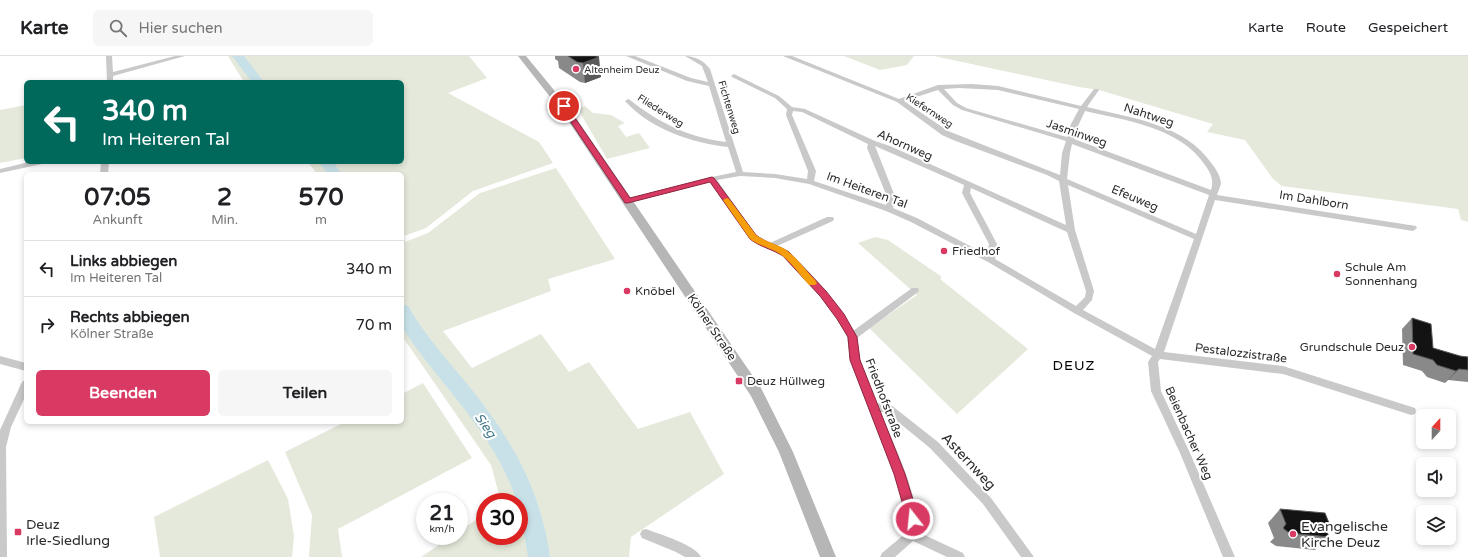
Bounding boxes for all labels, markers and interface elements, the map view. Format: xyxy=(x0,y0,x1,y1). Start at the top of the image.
search box xyxy=(93,10,373,46)
text: Karte xyxy=(20,17,69,39)
icon: search xyxy=(107,17,129,39)
text: Hier suchen xyxy=(139,19,223,37)
text: Karte xyxy=(1248,19,1284,36)
text: Route xyxy=(1306,19,1346,36)
text: Gespeichert xyxy=(1368,19,1448,36)
marker: Altenheim Deuz xyxy=(571,64,581,74)
place label: Altenheim Deuz xyxy=(584,64,659,76)
street label: Fichtenweg xyxy=(715,79,743,135)
pin xyxy=(547,89,581,123)
street label: Kiefernweg xyxy=(904,91,955,130)
street label: Fliederweg xyxy=(635,92,686,130)
text: 340 m xyxy=(102,94,188,128)
icon: arrive xyxy=(553,95,575,117)
icon: left xyxy=(36,96,88,148)
street label: Nahtweg xyxy=(1122,100,1176,130)
street label: Jasminweg xyxy=(1045,116,1109,150)
street label: Ahornweg xyxy=(875,127,935,163)
text: Im Heiteren Tal xyxy=(102,128,230,150)
street label: Im Heiteren Tal xyxy=(825,169,909,211)
street label: Efeuweg xyxy=(1109,182,1161,214)
text: 07:05 xyxy=(84,183,151,212)
text: 2 xyxy=(217,183,232,212)
text: 570 xyxy=(298,183,344,212)
street label: Im Dahlborn xyxy=(1278,188,1350,212)
text: Ankunft xyxy=(93,212,143,228)
text: Min. xyxy=(211,212,238,228)
text: m xyxy=(315,212,327,228)
place label: Friedhof xyxy=(952,244,1000,258)
marker: Friedhof xyxy=(939,246,949,256)
text: Links abbiegen xyxy=(70,252,177,270)
icon: left xyxy=(36,258,58,280)
text: 340 m xyxy=(346,260,392,278)
place label: Schule Am Sonnenhang xyxy=(1345,260,1417,288)
marker: Schule Am Sonnenhang xyxy=(1332,269,1342,279)
text: Im Heiteren Tal xyxy=(70,270,162,286)
place label: Knöbel xyxy=(635,284,675,298)
marker: Knöbel xyxy=(622,286,632,296)
street label: Kölner Straße xyxy=(685,291,740,363)
text: Rechts abbiegen xyxy=(70,308,190,326)
icon: right xyxy=(36,314,58,336)
text: 70 m xyxy=(355,316,392,334)
text: Kölner Straße xyxy=(70,326,154,342)
street label: Pestalozzistraße xyxy=(1194,340,1288,366)
place label: Grundschule Deuz xyxy=(1300,340,1404,354)
marker: Grundschule Deuz xyxy=(1407,342,1417,352)
street label: Friedhofstraße xyxy=(862,356,906,440)
district label: DEUZ xyxy=(1053,357,1096,374)
button: Beenden xyxy=(36,370,210,416)
button: Teilen xyxy=(218,370,392,416)
place label: Deuz Hüllweg xyxy=(747,374,825,388)
marker: Deuz Hüllweg xyxy=(734,376,744,386)
street label: Beienbacher Weg xyxy=(1162,384,1216,482)
north arrow xyxy=(1416,409,1456,449)
map controls xyxy=(1416,409,1456,545)
water label: Sieg xyxy=(471,410,500,442)
street label: Asternweg xyxy=(938,429,999,493)
button: sound xyxy=(1416,457,1456,497)
speed limit sign: 30 xyxy=(476,493,528,545)
position arrow xyxy=(892,498,934,540)
text: 21 xyxy=(429,502,455,526)
button: layers xyxy=(1416,505,1456,545)
place label: Deuz Irle-Siedlung xyxy=(26,516,110,549)
place label: Evangelische Kirche Deuz xyxy=(1301,518,1388,551)
text: km/h xyxy=(429,523,455,535)
marker: Deuz Irle-Siedlung xyxy=(13,527,23,537)
marker: Evangelische Kirche Deuz xyxy=(1288,529,1298,539)

